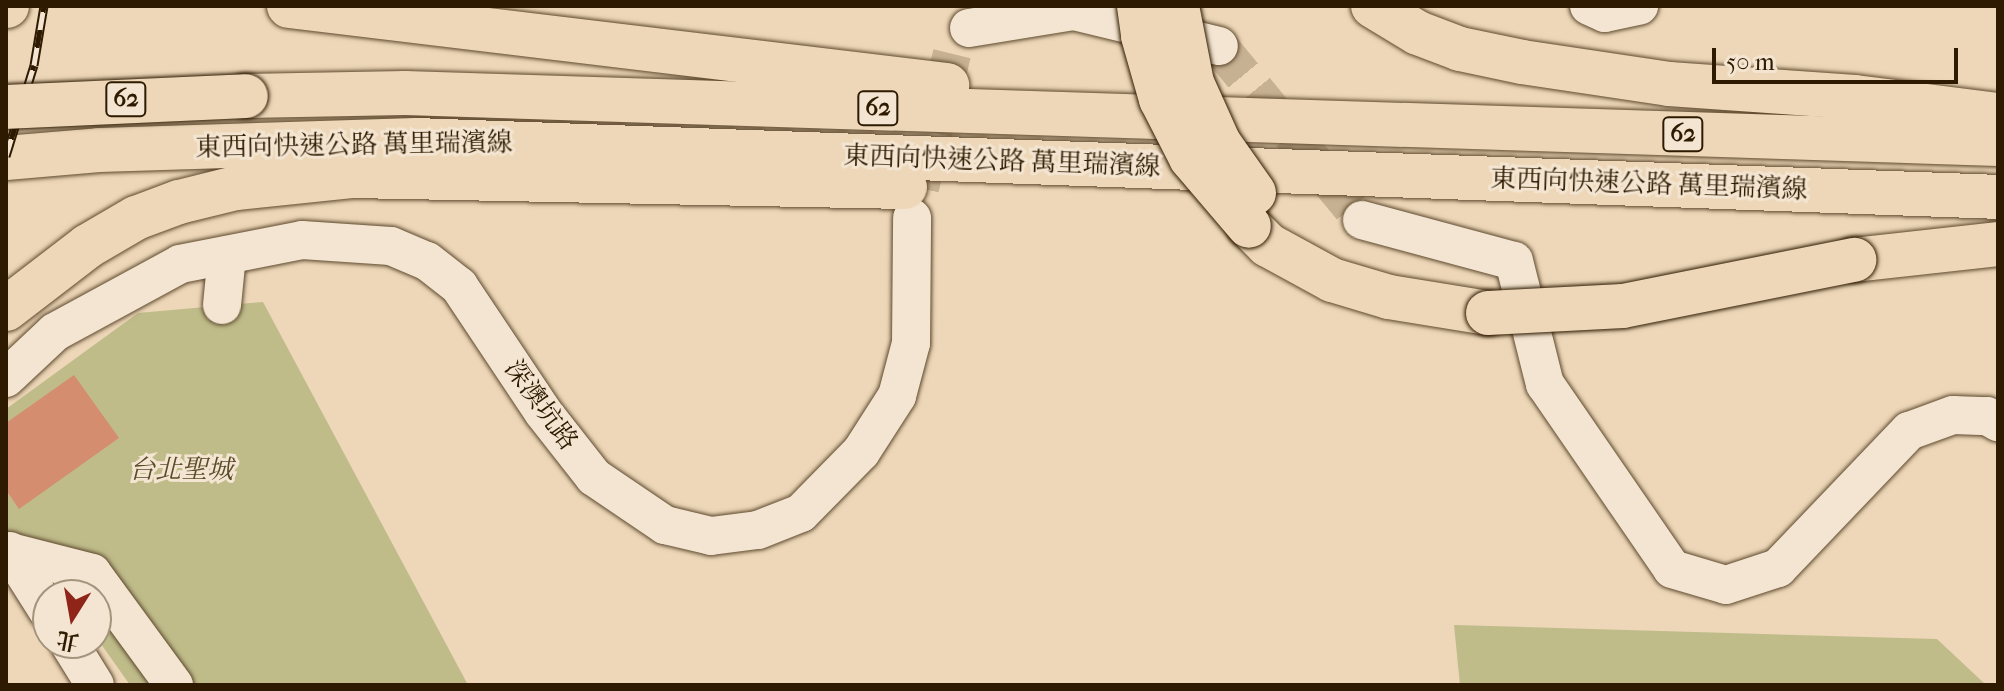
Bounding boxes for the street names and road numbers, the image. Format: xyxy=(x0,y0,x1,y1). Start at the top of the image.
road number: 62 xyxy=(104,79,148,119)
road number: 62 xyxy=(856,88,900,128)
road number: 62 xyxy=(1661,114,1705,154)
street label: 東西向快速公路 萬里瑞濱線 xyxy=(195,127,513,163)
street label: 東西向快速公路 萬里瑞濱線 xyxy=(843,140,1161,182)
street label: 東西向快速公路 萬里瑞濱線 xyxy=(1490,163,1808,205)
street label: 深澳坑路 xyxy=(498,354,584,456)

